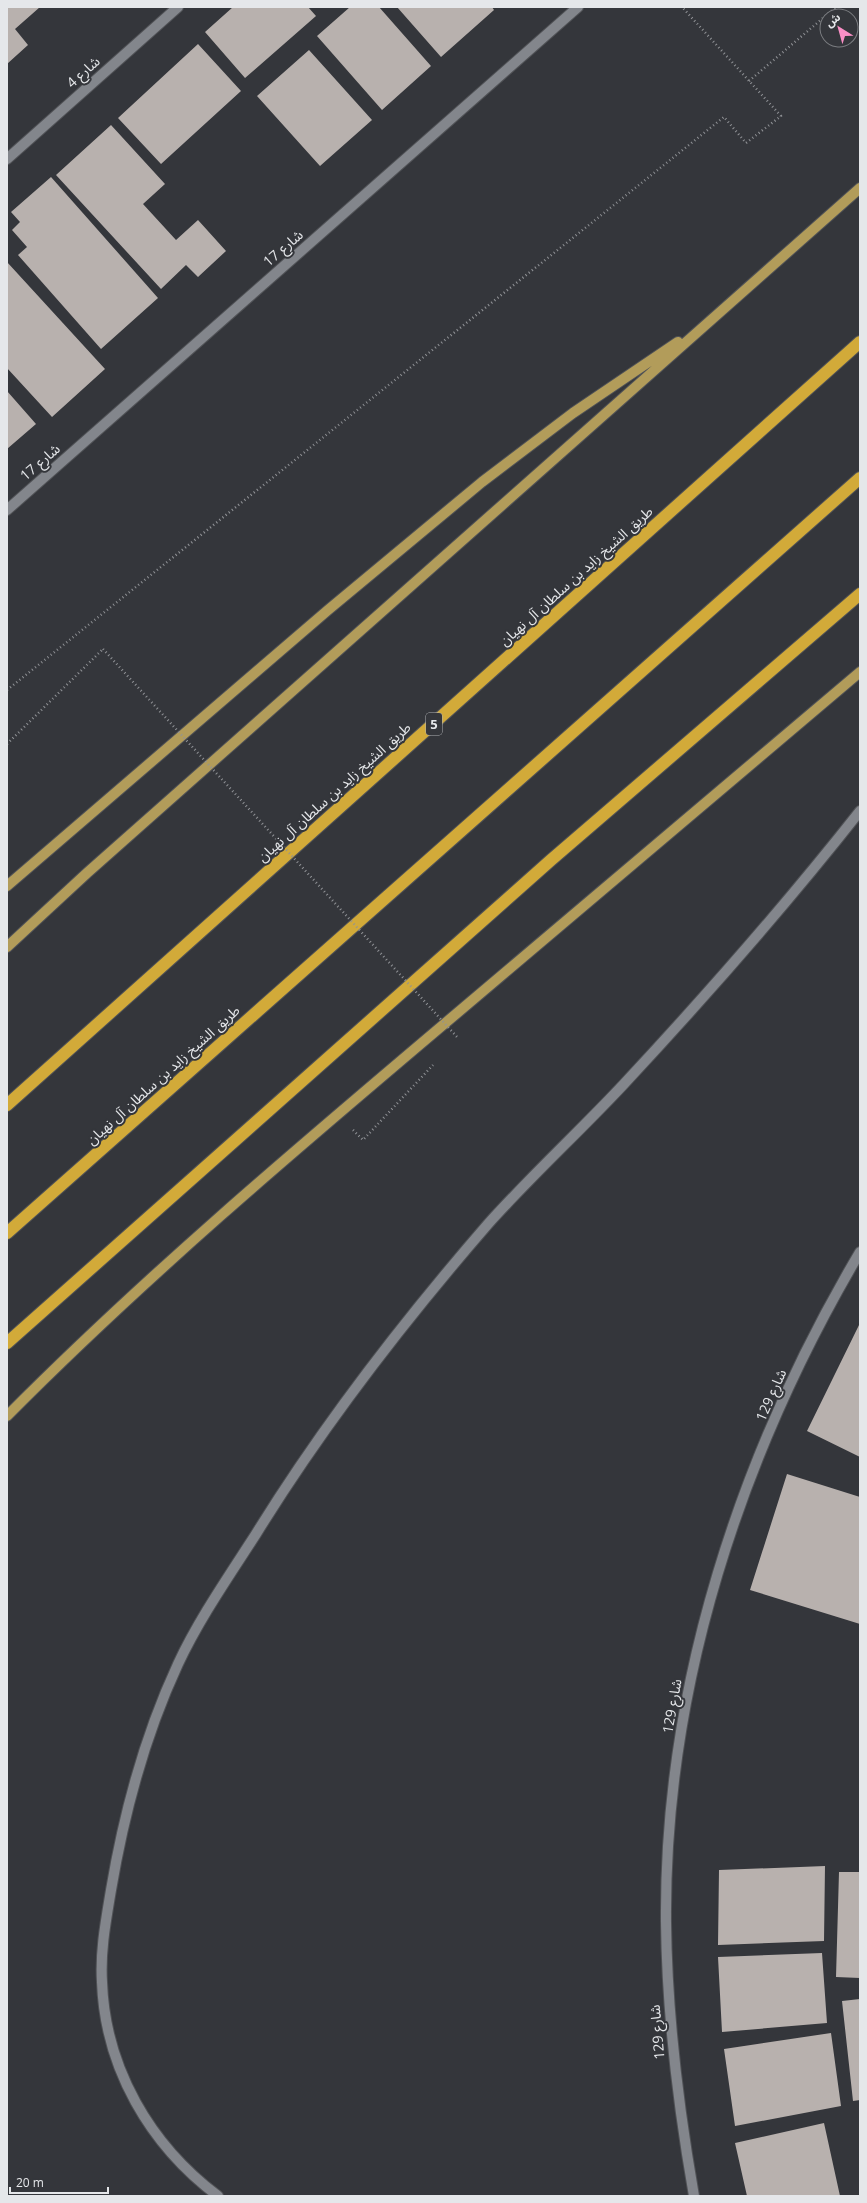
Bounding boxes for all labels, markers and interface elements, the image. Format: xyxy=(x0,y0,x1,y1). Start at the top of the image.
north arrow xyxy=(819,8,859,48)
text: ش xyxy=(822,9,843,30)
street label: شارع 4 xyxy=(62,52,105,93)
street label: شارع 17 xyxy=(259,225,308,272)
street label: شارع 17 xyxy=(16,439,65,486)
street label: طريق الشيخ زايد بن سلطان آل نهيان xyxy=(495,502,658,651)
road number: 5 xyxy=(426,713,442,735)
street label: طريق الشيخ زايد بن سلطان آل نهيان xyxy=(253,718,416,867)
street label: طريق الشيخ زايد بن سلطان آل نهيان xyxy=(82,1001,245,1150)
street label: شارع 129 xyxy=(751,1366,792,1425)
street label: شارع 129 xyxy=(657,1677,688,1735)
street label: شارع 129 xyxy=(645,2004,670,2060)
scale bar xyxy=(10,2169,108,2195)
text: 20 m xyxy=(16,2174,44,2191)

